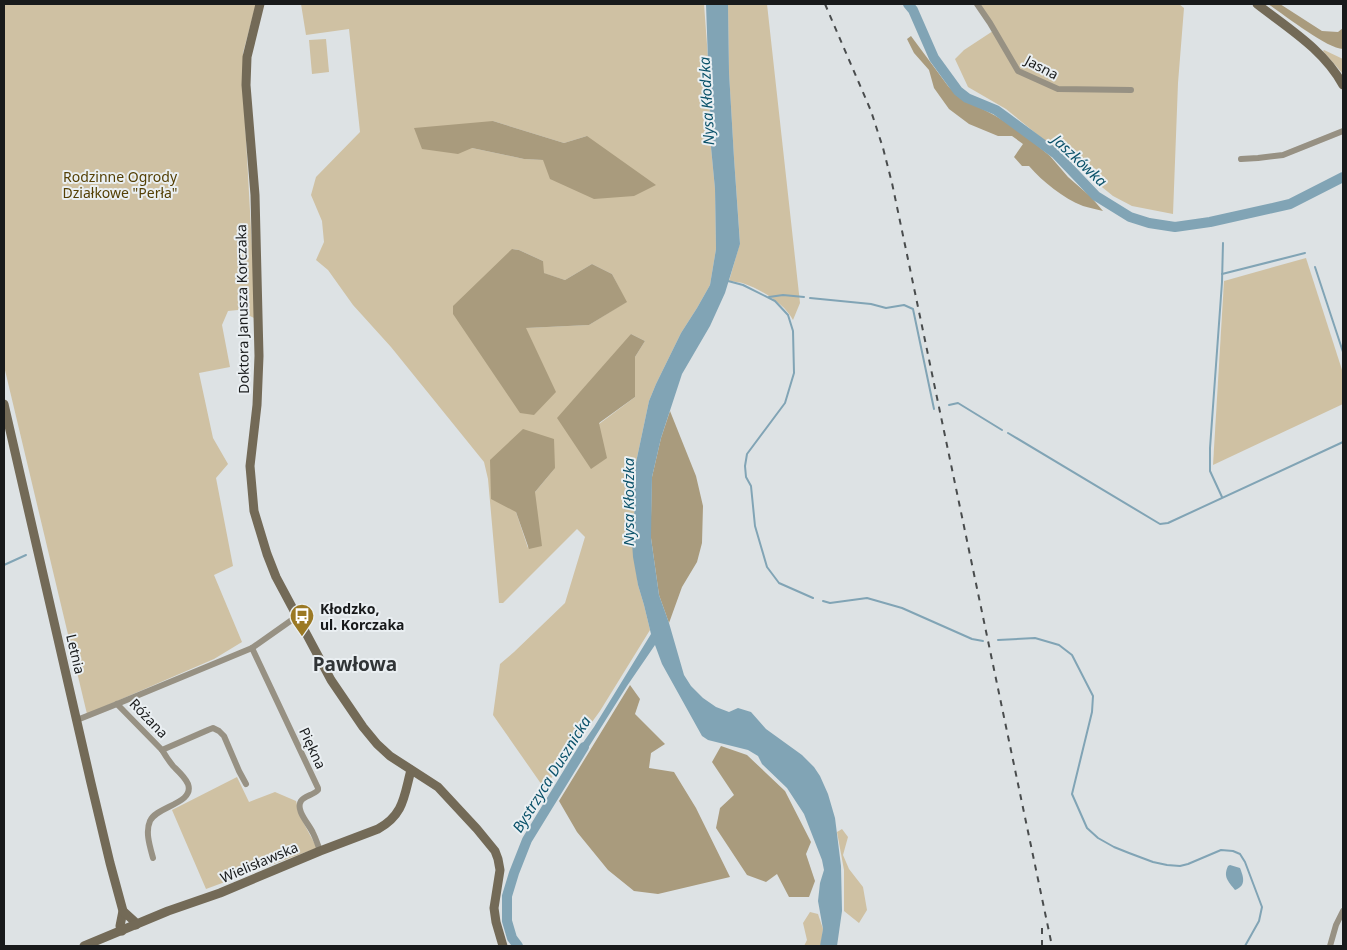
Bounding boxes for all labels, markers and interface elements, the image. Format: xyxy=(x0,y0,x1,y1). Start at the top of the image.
street label: Jasna xyxy=(1020,49,1062,84)
water label: Nysa Kłodzka xyxy=(694,56,718,146)
water label: Jaszkówka xyxy=(1046,128,1112,191)
park label: Rodzinne Ogrody Działkowe "Perła" xyxy=(63,167,178,202)
street label: Doktora Janusza Korczaka xyxy=(231,224,253,394)
water label: Nysa Kłodzka xyxy=(618,457,638,546)
place label: Kłodzko, ul. Korczaka xyxy=(320,599,404,634)
bus stop icon: Kłodzko, ul. Korczaka xyxy=(289,603,315,637)
street label: Letnia xyxy=(62,632,90,676)
district label: Pawłowa xyxy=(313,651,397,677)
street label: Różana xyxy=(125,694,173,742)
water label: Bystrzyca Dusznicka xyxy=(507,712,595,836)
street label: Piękna xyxy=(295,724,331,772)
street label: Wielisławska xyxy=(217,837,301,887)

